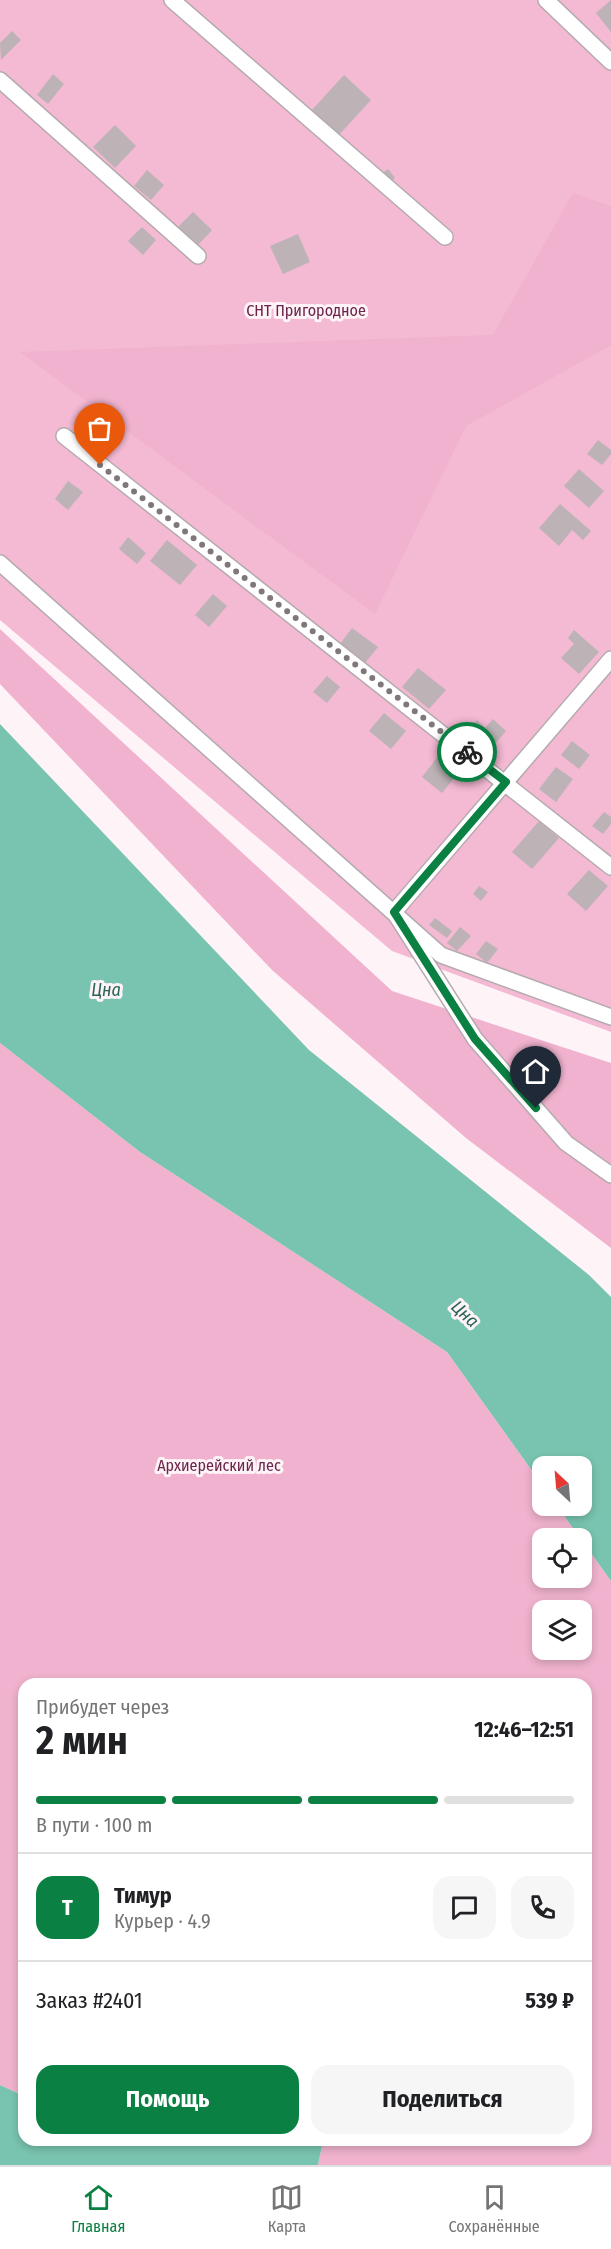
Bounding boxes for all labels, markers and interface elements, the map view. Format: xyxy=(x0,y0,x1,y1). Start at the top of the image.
park label: СНТ Пригородное xyxy=(246,301,366,320)
pin xyxy=(74,403,125,465)
icon: bag xyxy=(83,412,116,445)
courier xyxy=(437,722,497,782)
icon: bike xyxy=(451,736,484,769)
water label: Цна xyxy=(91,979,121,1001)
pin xyxy=(510,1046,561,1108)
icon: home xyxy=(519,1055,552,1088)
water label: Цна xyxy=(447,1296,483,1332)
park label: Архиерейский лес xyxy=(157,1456,281,1475)
north arrow xyxy=(532,1456,592,1516)
map controls xyxy=(532,1456,592,1660)
button: locate xyxy=(532,1528,592,1588)
button: layers xyxy=(532,1600,592,1660)
text: Прибудет через xyxy=(36,1695,169,1719)
text: 12:46–12:51 xyxy=(474,1716,574,1743)
text: 2 мин xyxy=(36,1718,128,1764)
text: В пути · 100 m xyxy=(36,1813,152,1837)
button: chat xyxy=(433,1876,496,1939)
button: phone xyxy=(511,1876,574,1939)
text: Тимур xyxy=(114,1882,172,1909)
text: Т xyxy=(62,1894,73,1921)
text: Курьер · 4.9 xyxy=(114,1909,211,1933)
text: Заказ #2401 xyxy=(36,1987,143,2014)
text: 539 ₽ xyxy=(525,1987,574,2014)
button: Помощь xyxy=(36,2065,299,2134)
button: Поделиться xyxy=(311,2065,574,2134)
tab: Главная xyxy=(71,2181,125,2236)
tab: Карта xyxy=(268,2181,306,2236)
tab: Сохранённые xyxy=(448,2181,540,2236)

